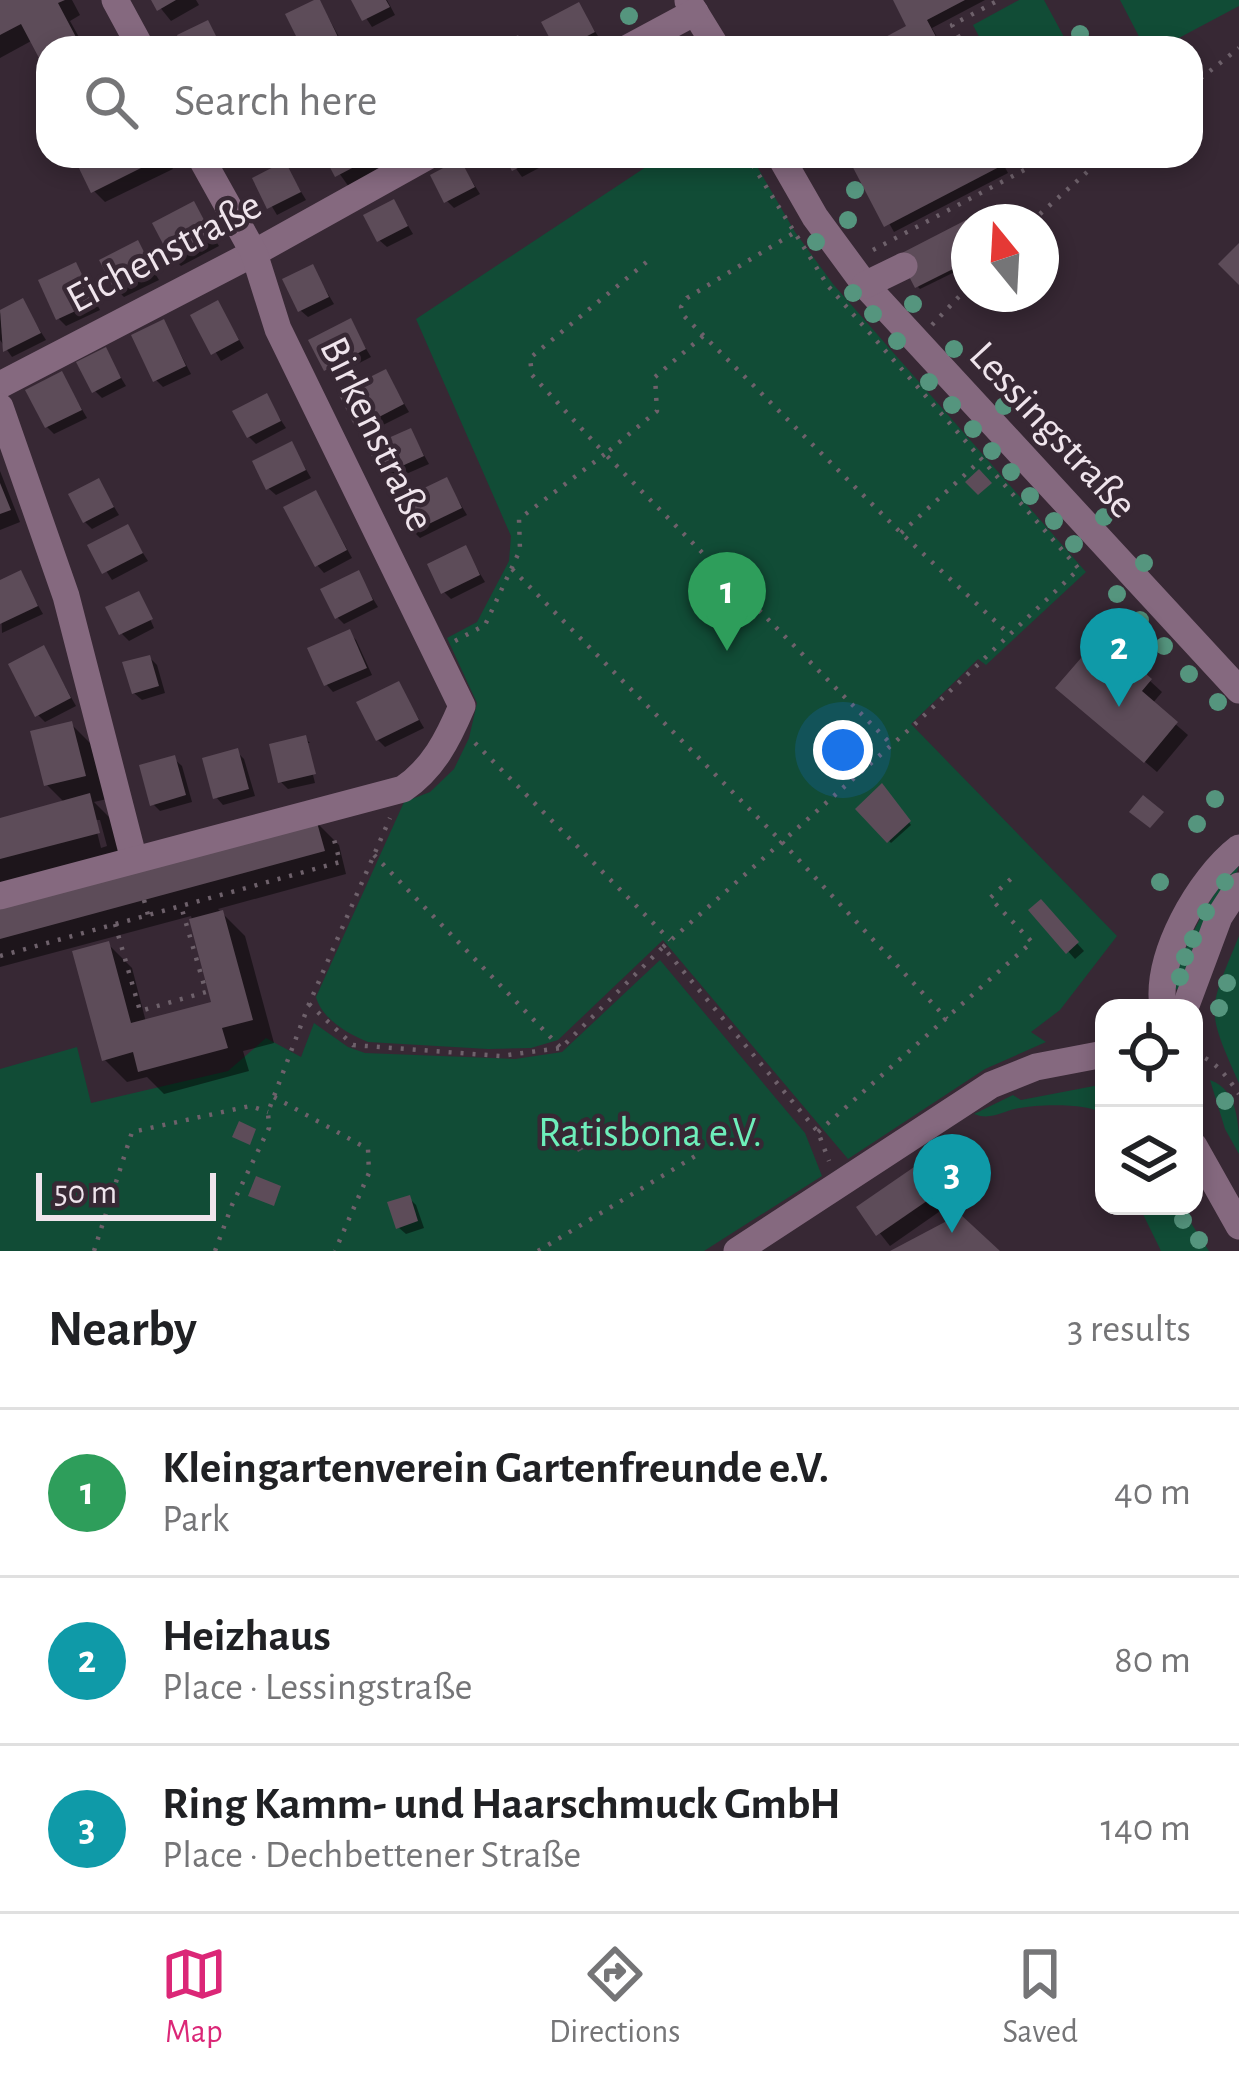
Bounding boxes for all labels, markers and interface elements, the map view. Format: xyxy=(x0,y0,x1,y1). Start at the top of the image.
search box xyxy=(36,36,1203,168)
icon: search xyxy=(78,69,144,135)
text: Search here xyxy=(174,79,377,124)
street label: Eichenstraße xyxy=(60,183,268,321)
north arrow xyxy=(951,204,1059,312)
street label: Birkenstraße xyxy=(312,330,442,538)
street label: Lessingstraße xyxy=(961,334,1145,526)
pin: 1 xyxy=(688,552,766,651)
pin: 2 xyxy=(1080,608,1158,707)
your location xyxy=(813,720,873,780)
map controls xyxy=(1095,999,1203,1215)
button: locate xyxy=(1095,999,1203,1107)
button: layers xyxy=(1095,1107,1203,1215)
park label: Ratisbona e.V. xyxy=(538,1112,762,1154)
pin: 3 xyxy=(913,1134,991,1233)
scale bar xyxy=(36,1167,216,1220)
text: 50 m xyxy=(54,1177,117,1210)
text: Nearby xyxy=(48,1304,197,1355)
text: 3 results xyxy=(1067,1310,1191,1349)
text: Kleingartenverein Gartenfreunde e.V. xyxy=(162,1446,829,1491)
text: 1 xyxy=(80,1473,94,1512)
text: 40 m xyxy=(1114,1473,1191,1512)
text: Park xyxy=(162,1500,229,1539)
text: Heizhaus xyxy=(162,1614,331,1659)
text: 2 xyxy=(78,1641,96,1680)
text: 80 m xyxy=(1114,1641,1191,1680)
text: Place · Lessingstraße xyxy=(162,1668,472,1707)
text: Ring Kamm- und Haarschmuck GmbH xyxy=(162,1782,841,1827)
text: 3 xyxy=(79,1809,95,1848)
text: 140 m xyxy=(1101,1809,1191,1848)
text: Place · Dechbettener Straße xyxy=(162,1836,581,1875)
tab: Map xyxy=(161,1941,227,2053)
tab: Directions xyxy=(549,1941,680,2053)
tab: Saved xyxy=(1002,1941,1078,2053)

